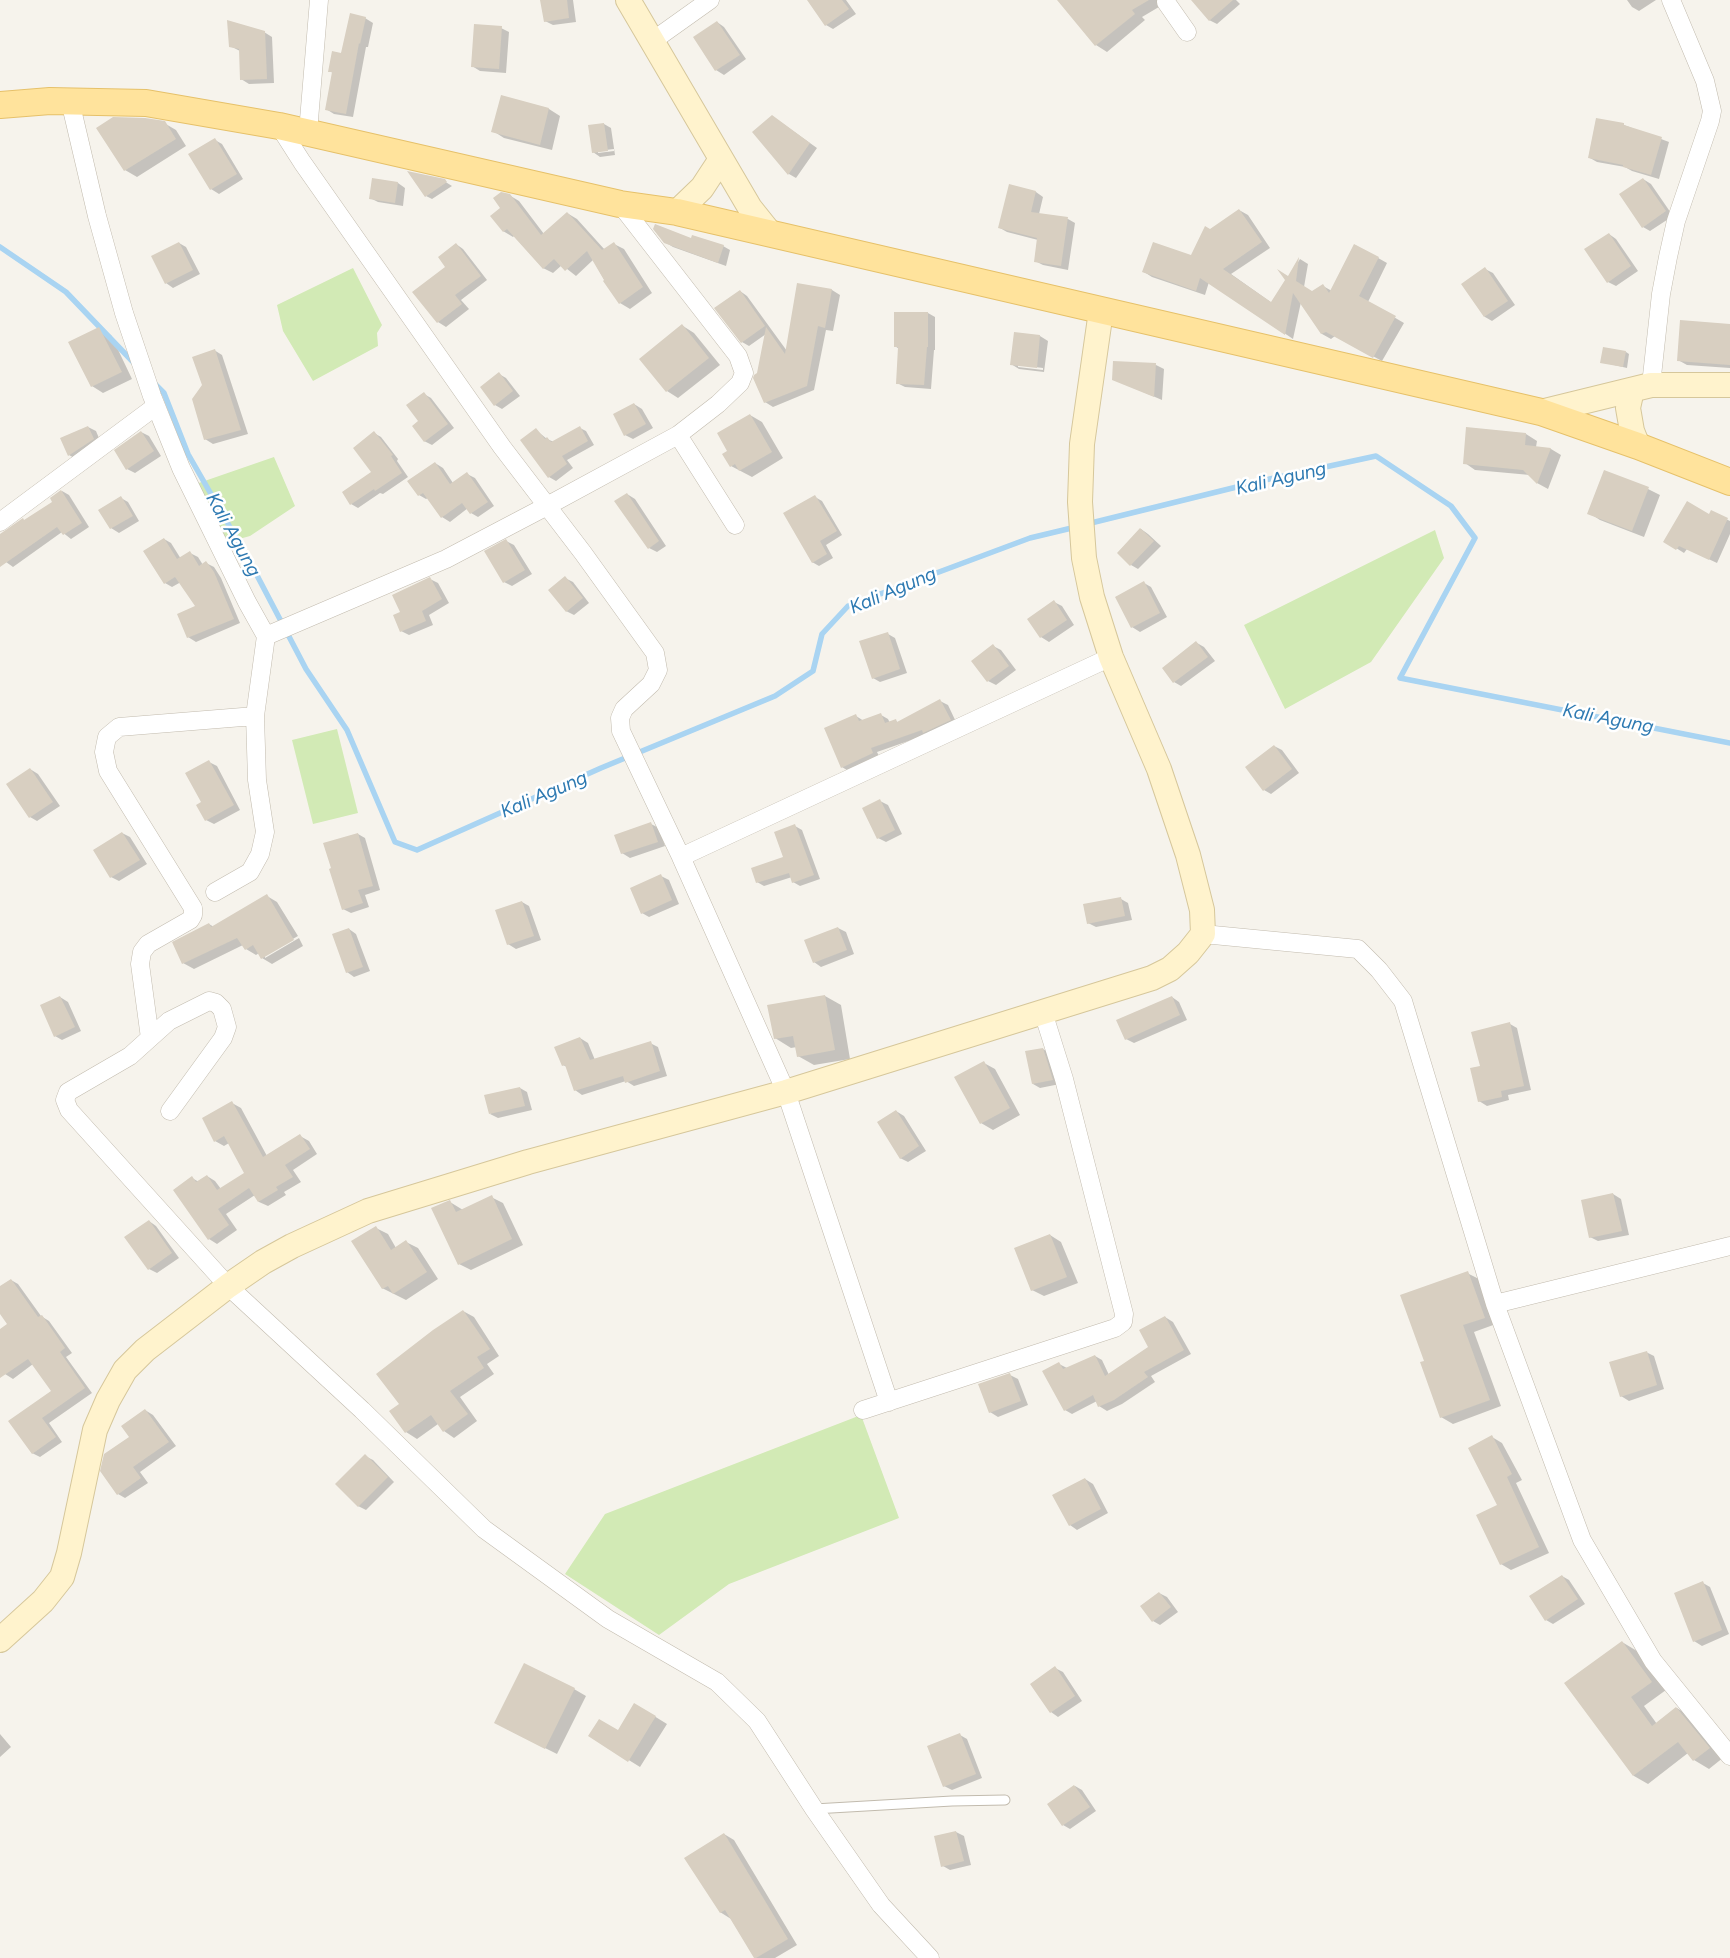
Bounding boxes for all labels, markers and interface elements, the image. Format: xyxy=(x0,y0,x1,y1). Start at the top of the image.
water label: Kali Agung xyxy=(1234,458,1328,500)
water label: Kali Agung xyxy=(201,489,265,581)
water label: Kali Agung xyxy=(846,562,940,620)
water label: Kali Agung xyxy=(1561,699,1655,739)
water label: Kali Agung xyxy=(497,766,591,824)

